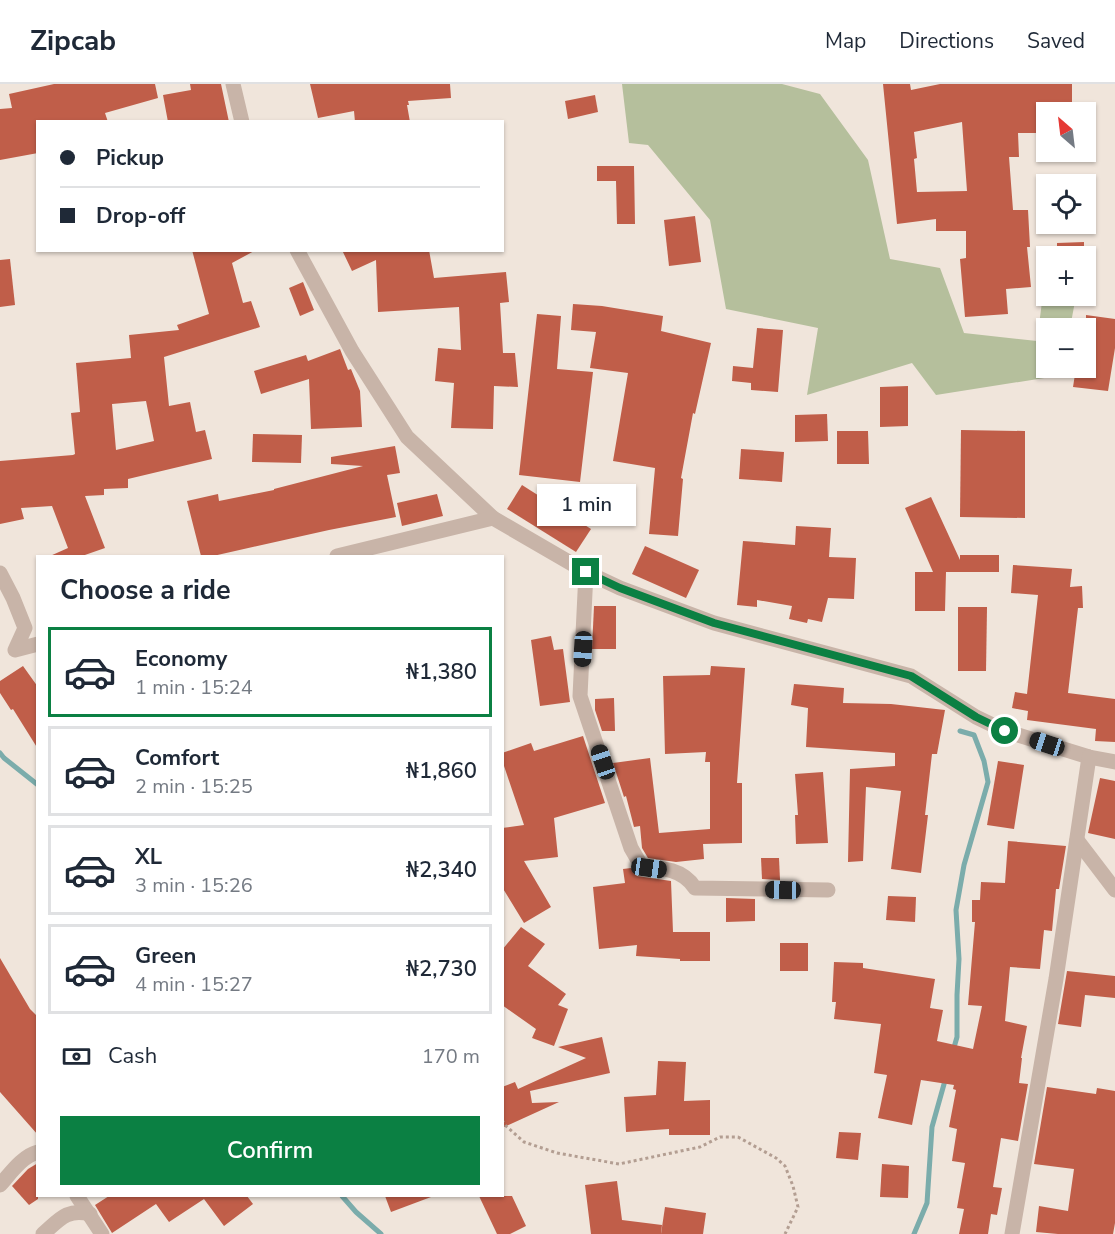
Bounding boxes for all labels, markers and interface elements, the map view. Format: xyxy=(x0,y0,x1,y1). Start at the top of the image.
text: Zipcab xyxy=(30,22,116,60)
text: Map xyxy=(825,27,866,55)
text: Directions xyxy=(899,27,994,55)
text: Saved xyxy=(1027,27,1085,55)
north arrow xyxy=(1036,102,1096,162)
map controls xyxy=(1036,102,1096,378)
text: Pickup xyxy=(96,143,164,173)
button: locate xyxy=(1036,174,1096,234)
text: Drop-off xyxy=(96,201,185,231)
button: + xyxy=(1036,246,1096,306)
button: − xyxy=(1036,318,1096,378)
callout: 1 min xyxy=(536,485,636,527)
text: 1 min xyxy=(561,491,612,518)
route end xyxy=(572,558,599,585)
text: Choose a ride xyxy=(60,572,231,609)
car xyxy=(573,631,593,667)
text: Economy xyxy=(135,644,227,674)
icon: car xyxy=(63,645,117,699)
text: ₦1,380 xyxy=(406,657,477,687)
text: 1 min · 15:24 xyxy=(135,674,253,701)
route start xyxy=(991,717,1018,744)
car xyxy=(1027,730,1067,758)
car xyxy=(589,742,617,782)
text: Comfort xyxy=(135,743,219,773)
icon: car xyxy=(63,744,117,798)
text: ₦1,860 xyxy=(406,756,477,786)
text: 2 min · 15:25 xyxy=(135,773,253,800)
text: XL xyxy=(135,842,162,872)
icon: car xyxy=(63,843,117,897)
text: ₦2,340 xyxy=(406,855,477,885)
car xyxy=(630,857,668,879)
text: 3 min · 15:26 xyxy=(135,872,253,899)
car xyxy=(765,881,801,899)
text: Green xyxy=(135,941,196,971)
icon: car xyxy=(63,942,117,996)
text: ₦2,730 xyxy=(406,954,477,984)
text: 4 min · 15:27 xyxy=(135,971,253,998)
icon: cash xyxy=(60,1040,93,1073)
text: Cash xyxy=(108,1041,157,1071)
text: 170 m xyxy=(422,1043,480,1070)
button: Confirm xyxy=(60,1116,480,1185)

